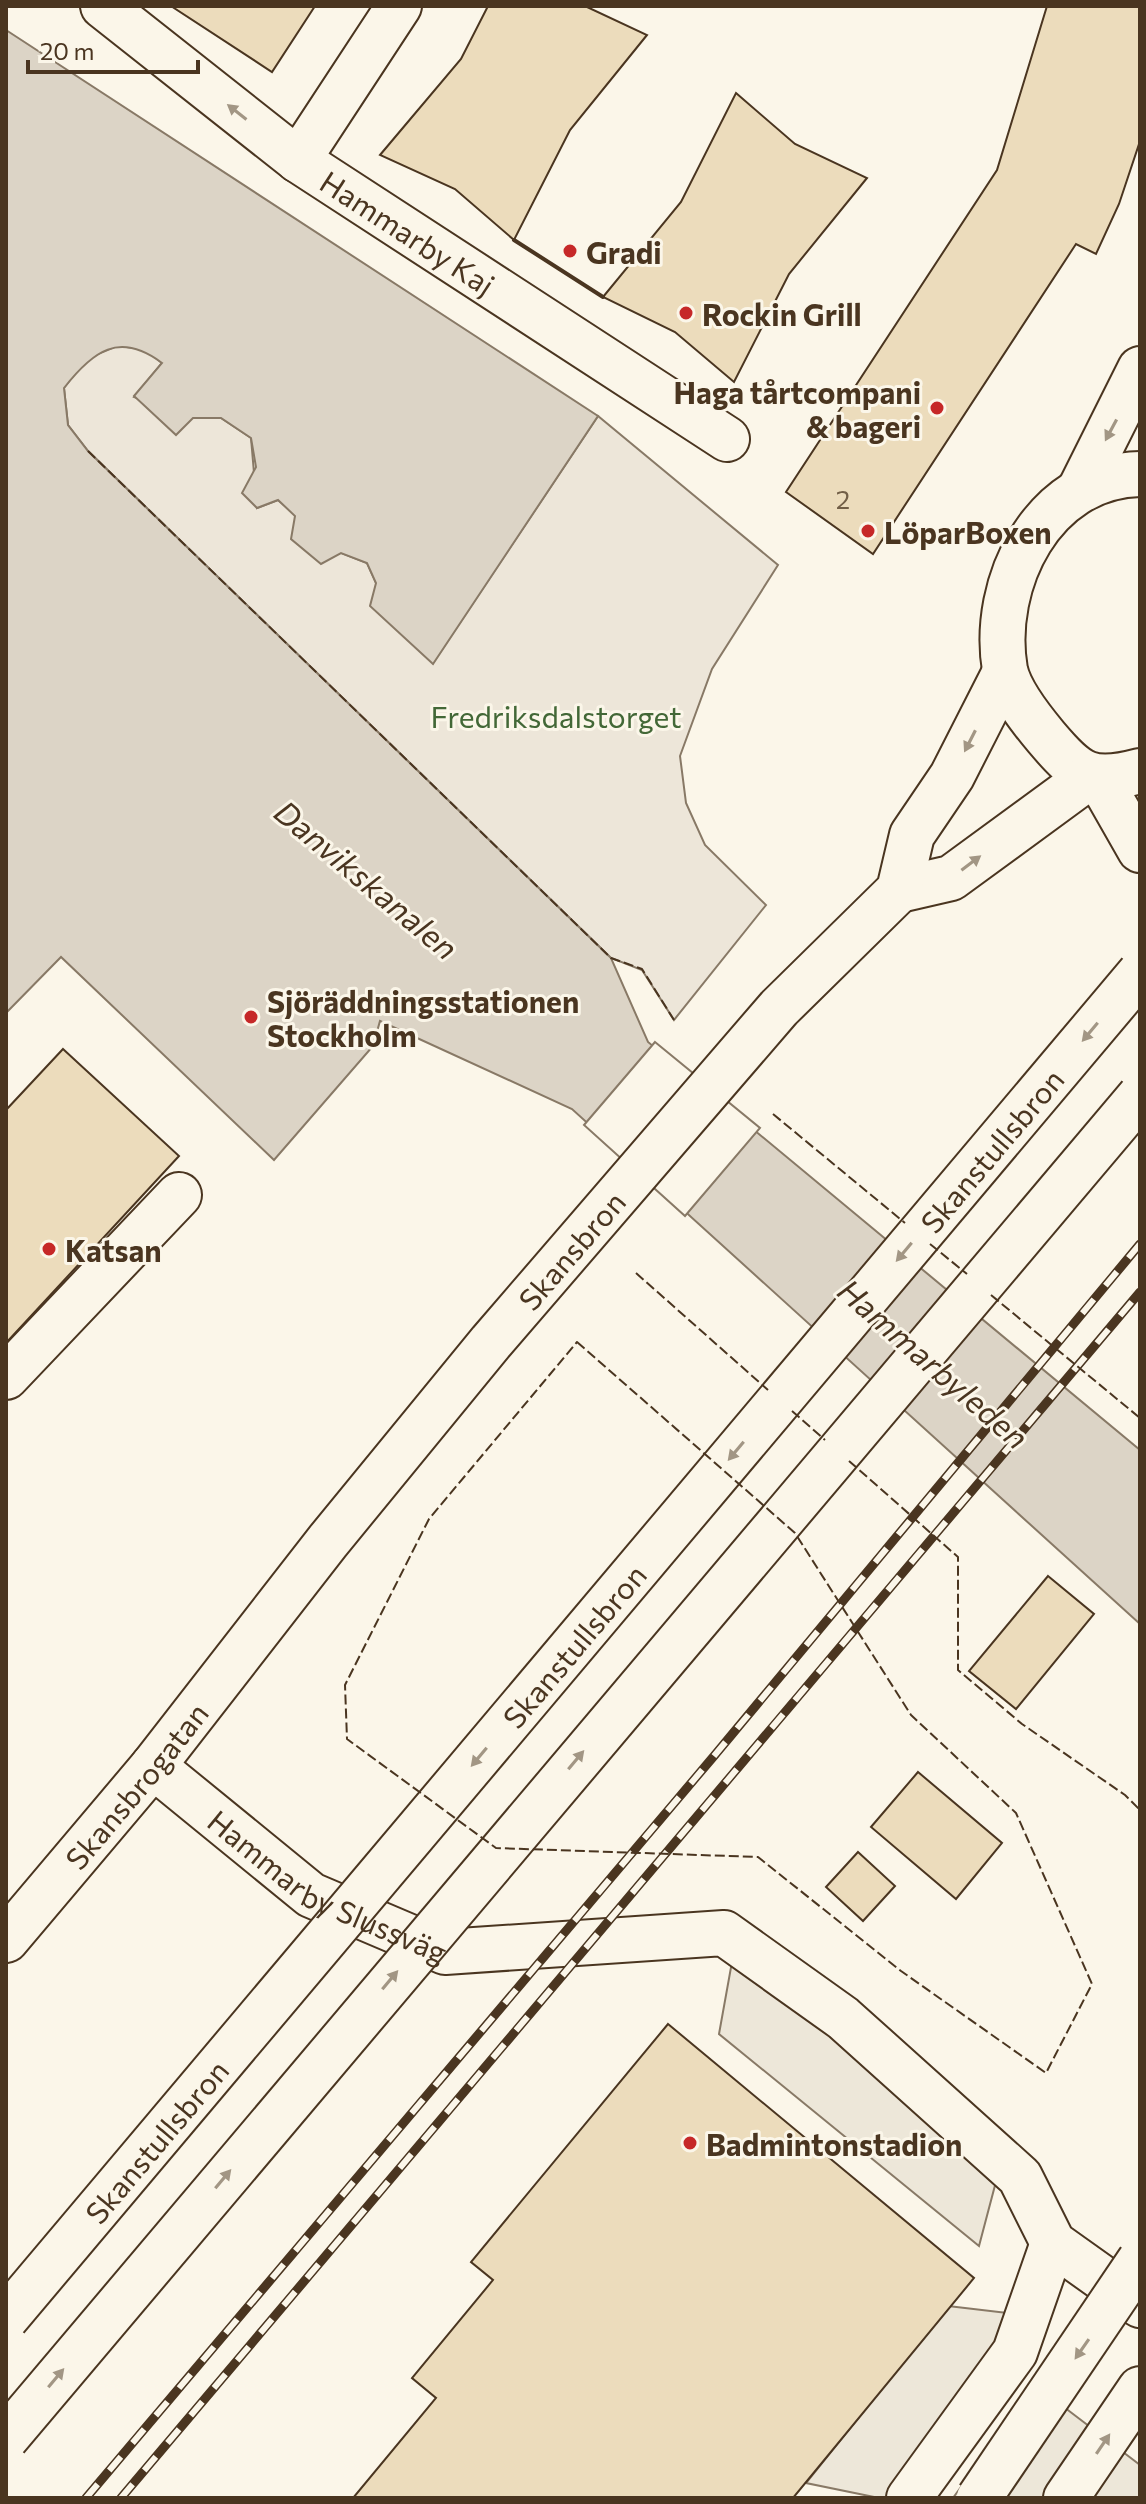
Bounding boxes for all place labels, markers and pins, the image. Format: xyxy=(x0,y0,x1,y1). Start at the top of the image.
place label: Gradi xyxy=(586,233,662,270)
marker: Gradi xyxy=(561,242,579,260)
place label: Rockin Grill xyxy=(702,295,862,332)
marker: Rockin Grill xyxy=(677,304,695,322)
place label: Haga tårtcompani & bageri xyxy=(674,373,921,444)
marker: Haga tårtcompani & bageri xyxy=(928,399,946,417)
place label: LöparBoxen xyxy=(884,513,1052,550)
marker: LöparBoxen xyxy=(859,522,877,540)
place label: Sjöräddningsstationen Stockholm xyxy=(267,982,579,1053)
marker: Sjöräddningsstationen Stockholm xyxy=(242,1008,260,1026)
place label: Katsan xyxy=(65,1231,162,1268)
marker: Katsan xyxy=(40,1240,58,1258)
place label: Badmintonstadion xyxy=(706,2125,962,2162)
marker: Badmintonstadion xyxy=(681,2134,699,2152)

